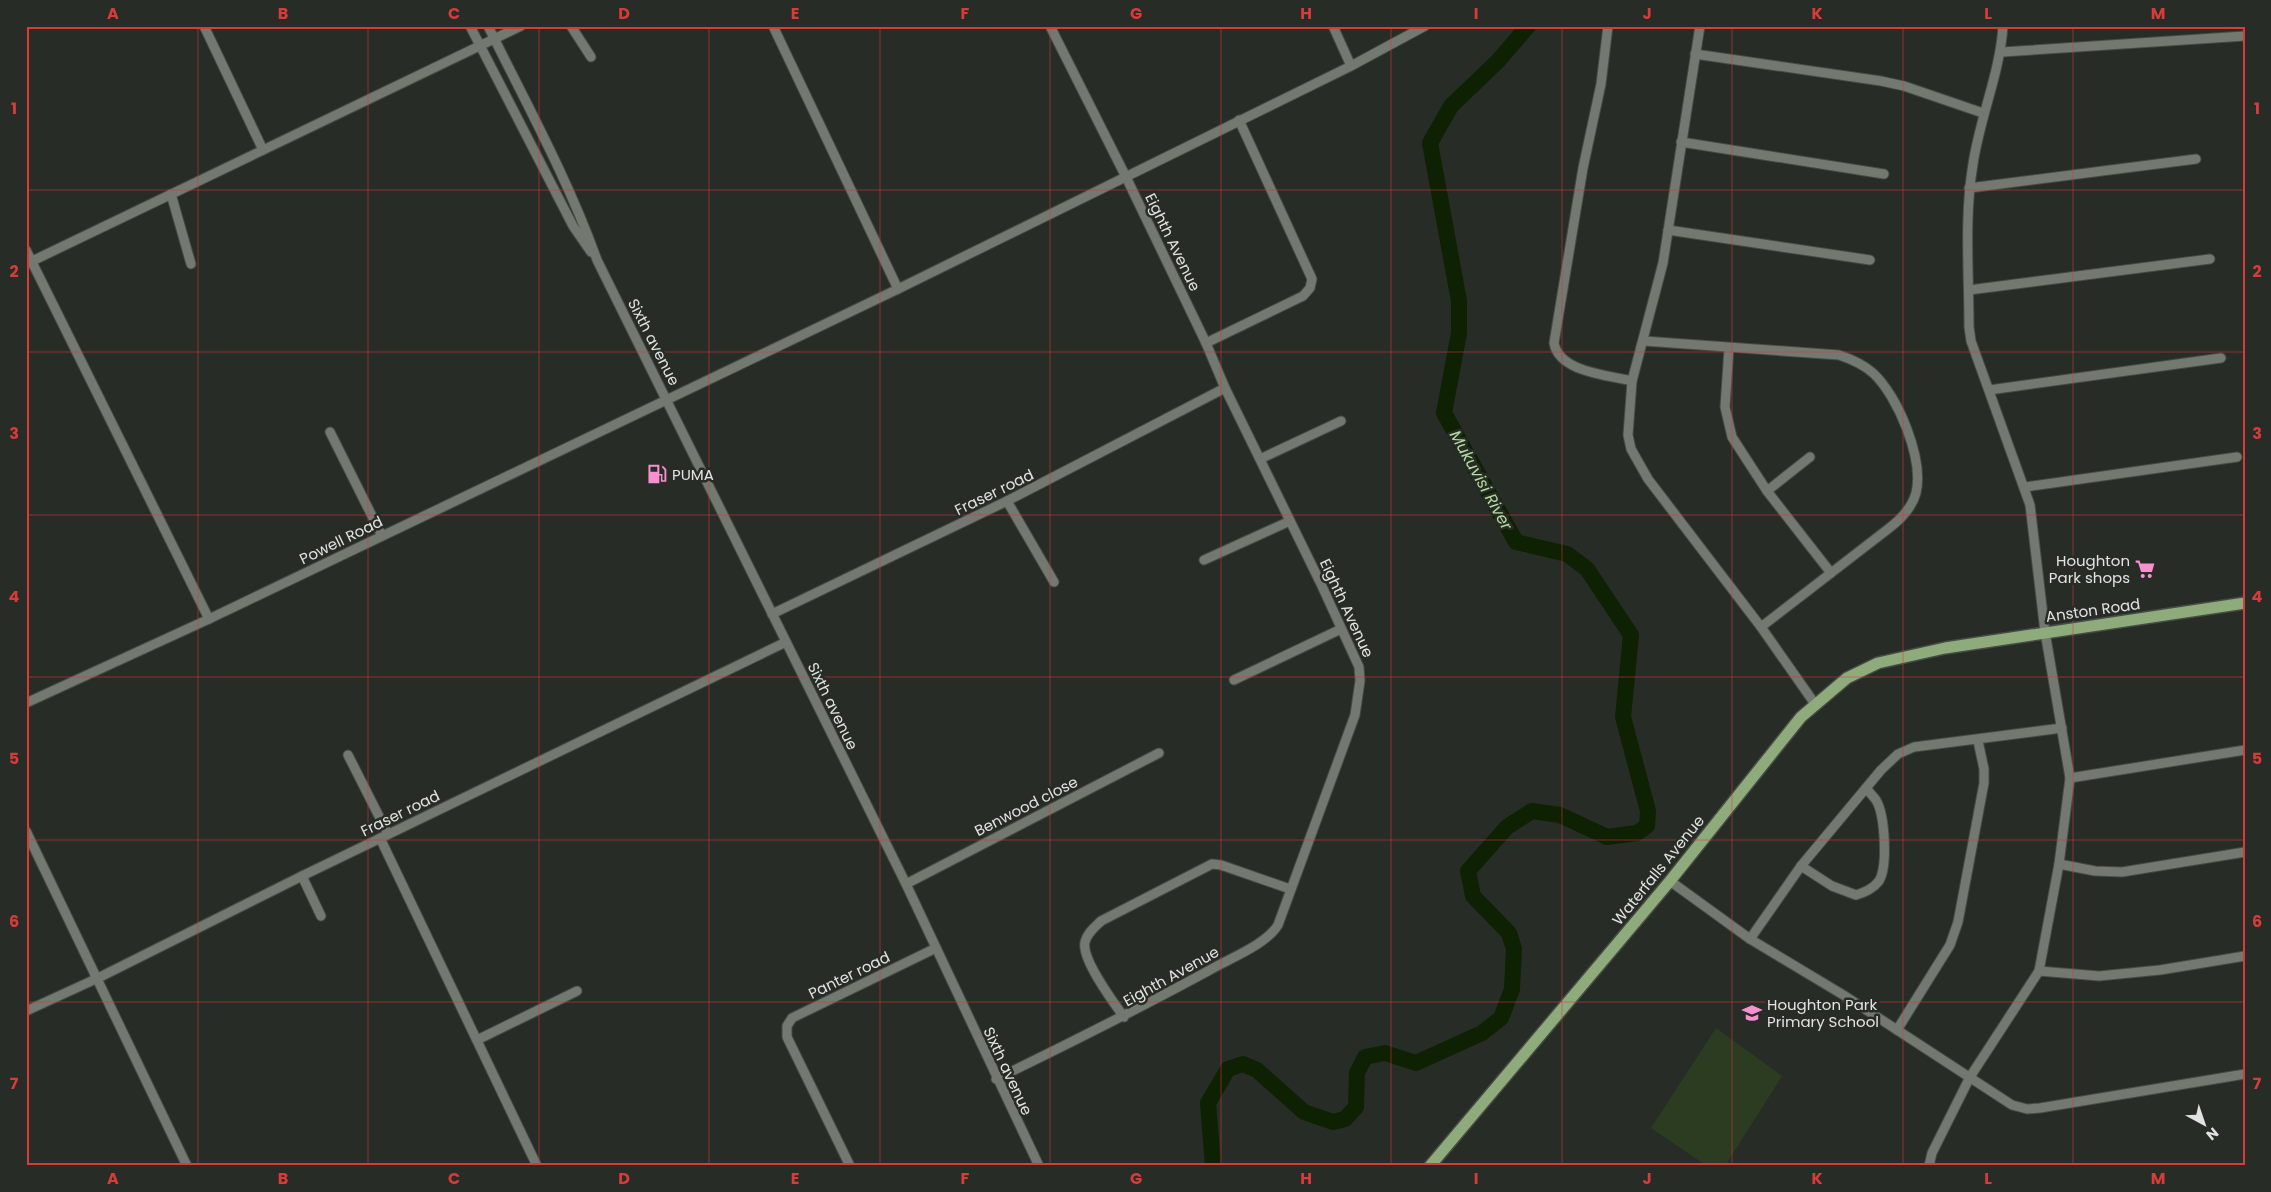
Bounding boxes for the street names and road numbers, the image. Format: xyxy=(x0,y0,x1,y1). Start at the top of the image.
street label: Eighth Avenue xyxy=(1140,190,1206,294)
street label: Sixth avenue xyxy=(623,295,685,389)
street label: Fraser road xyxy=(951,464,1037,520)
street label: Powell Road xyxy=(296,511,386,569)
street label: Eighth Avenue xyxy=(1315,555,1379,661)
street label: Anston Road xyxy=(2044,593,2142,627)
street label: Sixth avenue xyxy=(803,659,863,753)
street label: Benwood close xyxy=(971,771,1081,841)
street label: Fraser road xyxy=(357,785,443,841)
street label: Waterfalls Avenue xyxy=(1607,811,1709,929)
street label: Eighth Avenue xyxy=(1119,941,1223,1011)
street label: Panter road xyxy=(805,946,893,1004)
street label: Sixth avenue xyxy=(978,1023,1038,1119)

